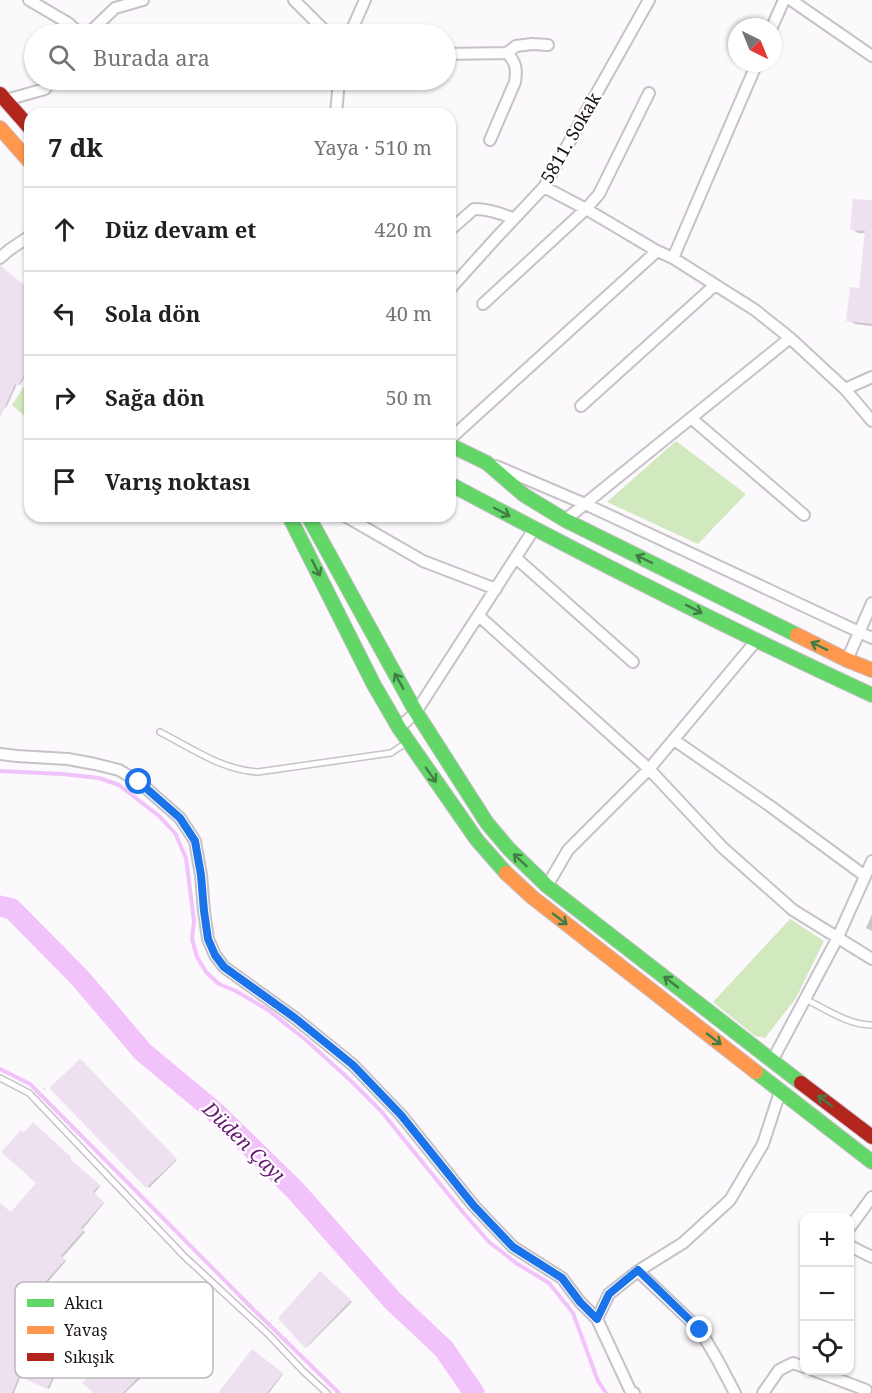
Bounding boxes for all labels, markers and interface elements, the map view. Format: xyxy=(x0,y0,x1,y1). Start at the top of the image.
north arrow xyxy=(728,18,782,72)
search box xyxy=(24,24,456,90)
icon: search xyxy=(45,41,78,74)
text: Burada ara xyxy=(93,42,210,72)
street label: 5811. Sokak xyxy=(535,87,606,187)
text: 7 dk xyxy=(48,129,103,165)
text: Yaya · 510 m xyxy=(314,134,432,161)
icon: ahead xyxy=(48,213,81,246)
text: Düz devam et xyxy=(105,214,256,244)
text: 420 m xyxy=(374,216,432,243)
icon: left xyxy=(48,297,81,330)
text: Sola dön xyxy=(105,298,200,328)
text: 40 m xyxy=(386,300,432,327)
icon: right xyxy=(48,381,81,414)
text: Sağa dön xyxy=(105,382,205,412)
text: 50 m xyxy=(386,384,432,411)
icon: arrive xyxy=(48,465,81,498)
text: Varış noktası xyxy=(105,466,250,496)
one-way arrow xyxy=(492,507,510,518)
one-way arrow xyxy=(635,553,653,565)
one-way arrow xyxy=(310,559,322,577)
one-way arrow xyxy=(685,604,703,616)
one-way arrow xyxy=(810,639,828,651)
one-way arrow xyxy=(393,673,405,690)
one-way arrow xyxy=(425,766,437,782)
route start xyxy=(125,768,151,794)
one-way arrow xyxy=(512,853,527,867)
one-way arrow xyxy=(552,913,568,926)
one-way arrow xyxy=(663,976,679,989)
one-way arrow xyxy=(705,1033,721,1046)
water label: Düden Çayı xyxy=(196,1095,292,1188)
one-way arrow xyxy=(818,1095,834,1108)
map controls xyxy=(800,1213,854,1375)
button: + xyxy=(800,1213,854,1267)
button: − xyxy=(800,1267,854,1321)
legend xyxy=(15,1282,213,1378)
text: Akıcı xyxy=(64,1292,103,1314)
route end xyxy=(686,1316,712,1342)
text: Yavaş xyxy=(63,1319,108,1341)
button: locate xyxy=(800,1321,854,1375)
text: Sıkışık xyxy=(64,1346,115,1368)

